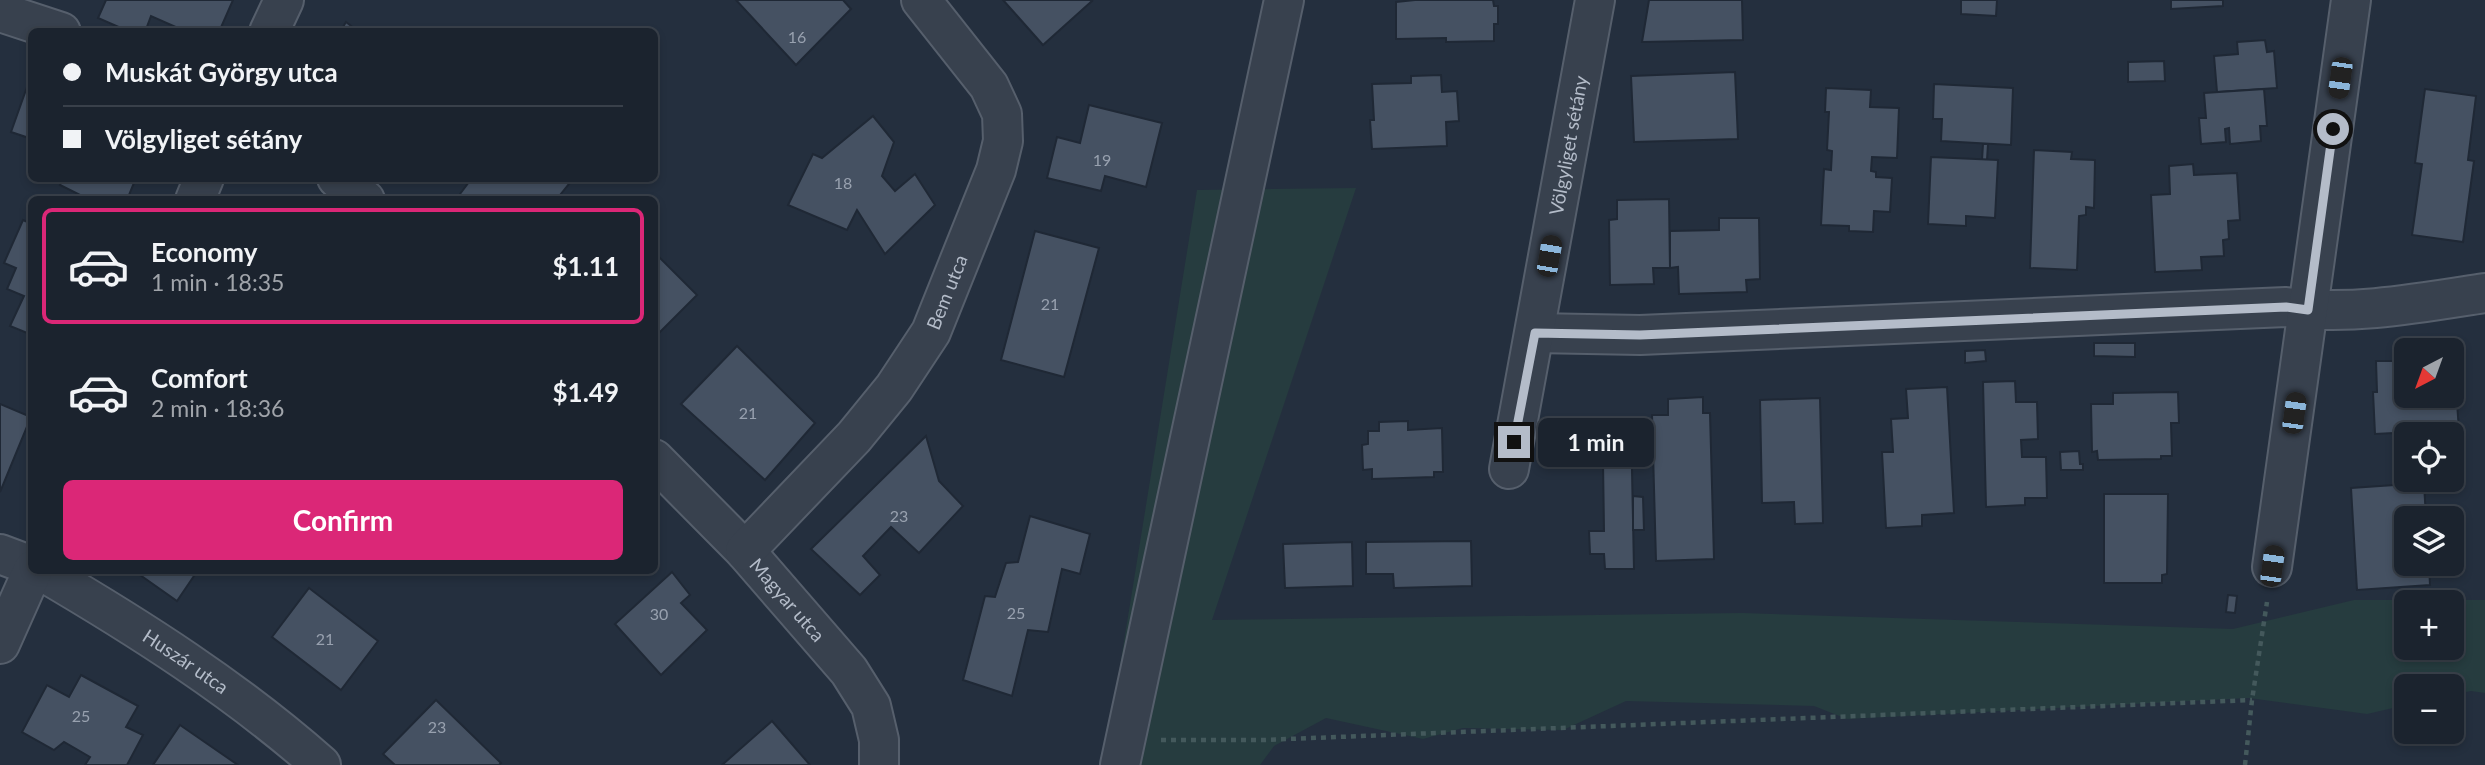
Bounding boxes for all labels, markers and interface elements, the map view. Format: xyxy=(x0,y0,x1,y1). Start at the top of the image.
house number: 16 xyxy=(788,27,806,46)
text: Muskát György utca xyxy=(105,56,338,88)
car xyxy=(2327,56,2354,100)
street label: Völgyliget sétány xyxy=(1544,73,1592,217)
route start xyxy=(2317,113,2349,145)
text: Völgyliget sétány xyxy=(105,123,302,155)
house number: 19 xyxy=(1093,150,1111,169)
house number: 18 xyxy=(834,173,852,192)
car xyxy=(1536,233,1563,279)
icon: car xyxy=(67,235,130,298)
text: Economy xyxy=(151,236,257,268)
text: $1.11 xyxy=(553,250,619,282)
street label: Bem utca xyxy=(921,251,972,333)
text: 1 min · 18:35 xyxy=(151,268,284,296)
house number: 21 xyxy=(1041,294,1059,313)
north arrow xyxy=(2394,338,2464,408)
map controls xyxy=(2394,338,2464,744)
icon: car xyxy=(67,361,130,424)
text: Comfort xyxy=(151,362,248,394)
text: $1.49 xyxy=(553,376,619,408)
car xyxy=(2281,391,2308,435)
text: 2 min · 18:36 xyxy=(151,394,284,422)
house number: 21 xyxy=(739,403,757,422)
callout: 1 min xyxy=(1538,418,1654,466)
button: locate xyxy=(2394,422,2464,492)
route end xyxy=(1498,426,1530,458)
text: 1 min xyxy=(1567,428,1625,456)
button: Confirm xyxy=(63,480,623,560)
house number: 23 xyxy=(890,506,908,525)
button: layers xyxy=(2394,506,2464,576)
car xyxy=(2259,544,2286,588)
street label: Magyar utca xyxy=(745,553,830,646)
button: + xyxy=(2394,590,2464,660)
house number: 25 xyxy=(1007,603,1025,622)
house number: 30 xyxy=(650,604,668,623)
street label: Huszár utca xyxy=(139,624,233,698)
house number: 21 xyxy=(316,629,334,648)
button: − xyxy=(2394,674,2464,744)
house number: 25 xyxy=(72,706,90,725)
house number: 23 xyxy=(428,717,446,736)

